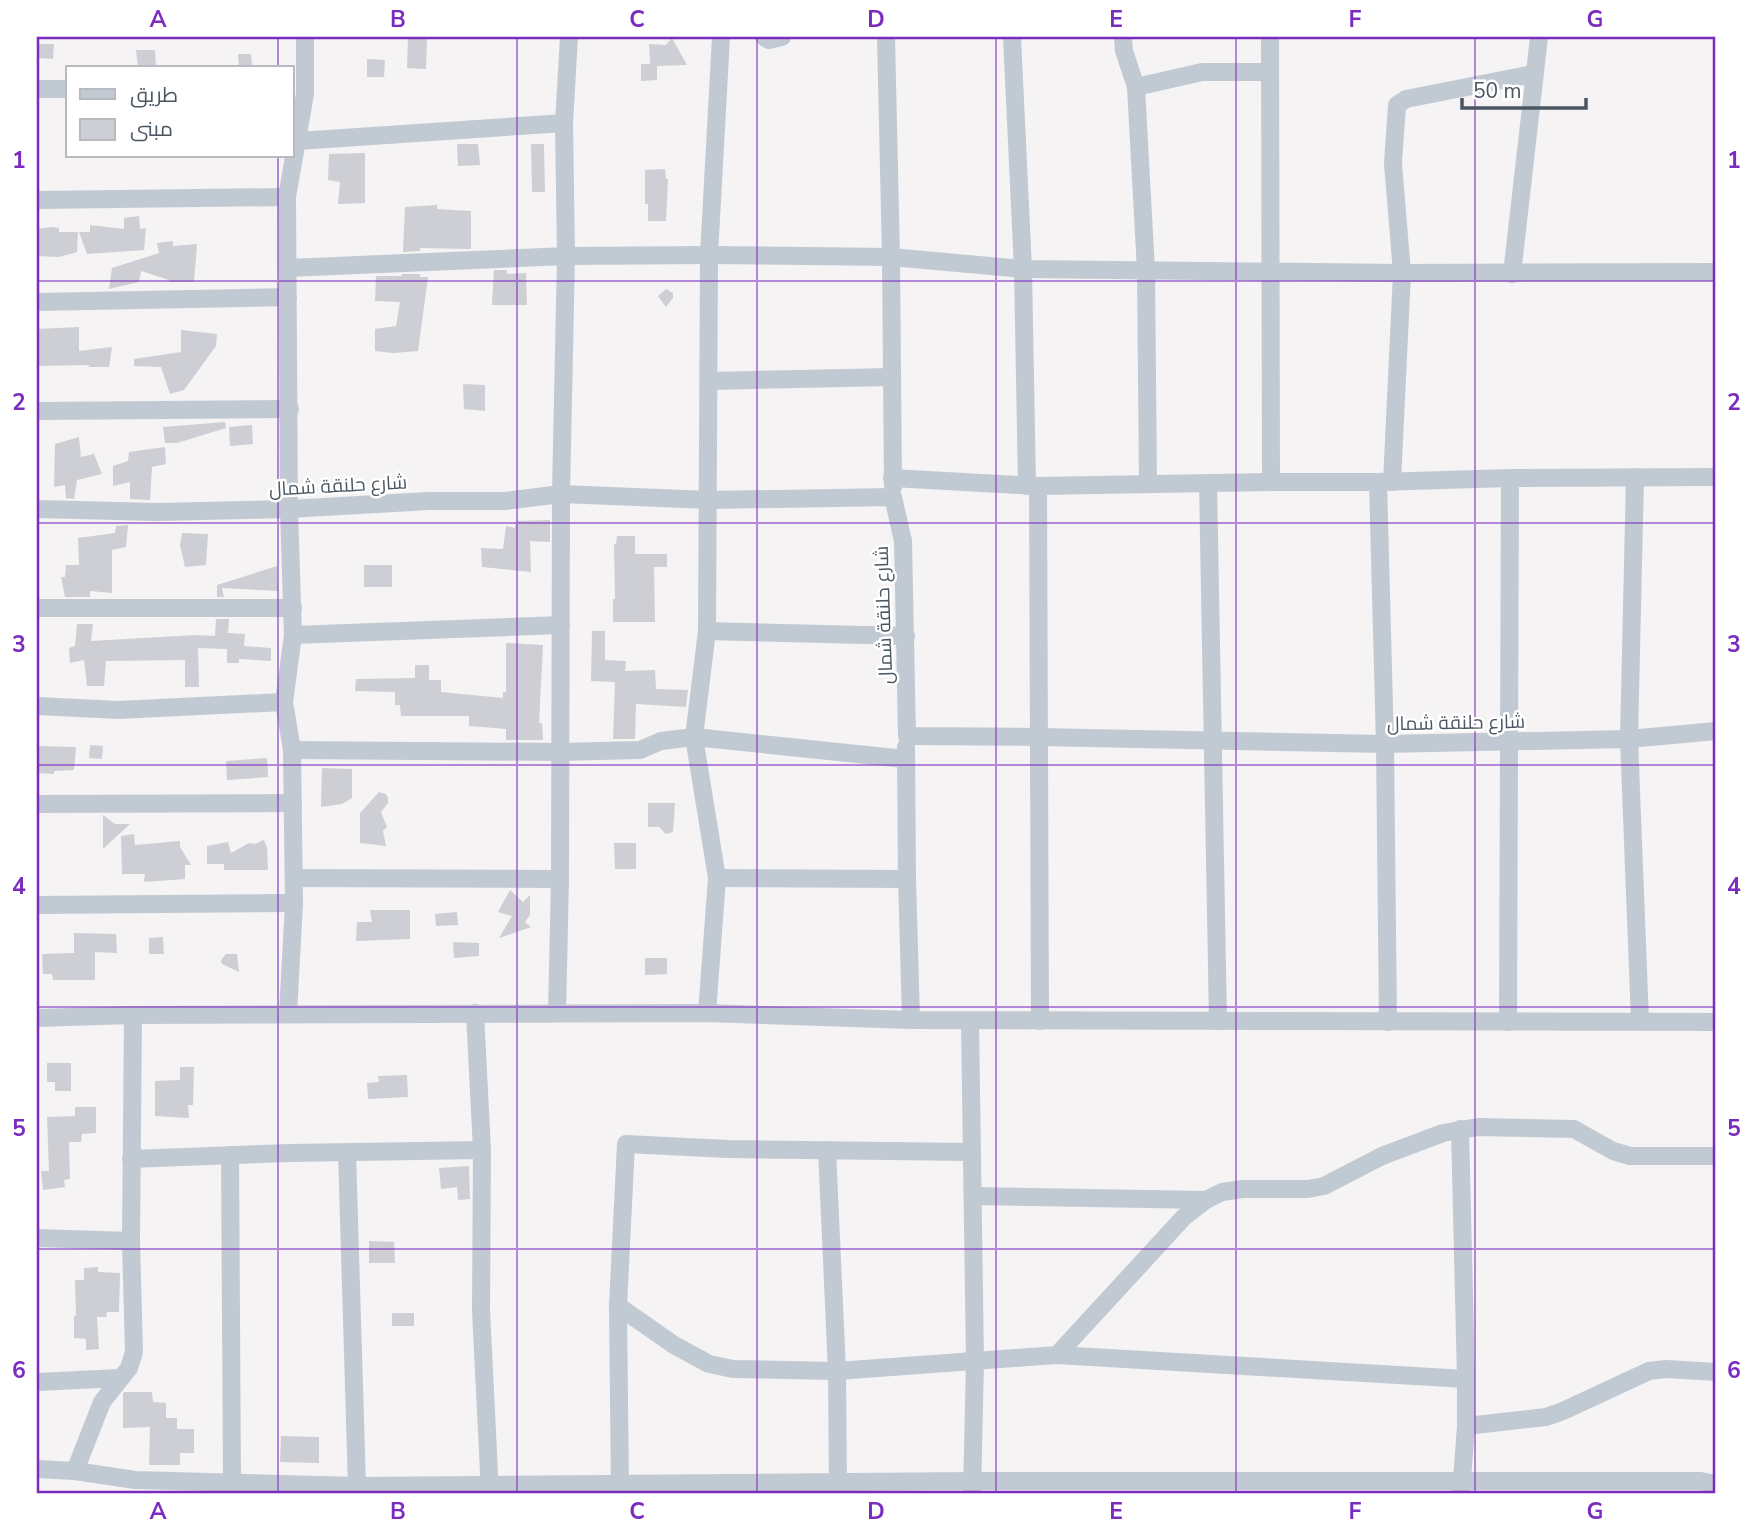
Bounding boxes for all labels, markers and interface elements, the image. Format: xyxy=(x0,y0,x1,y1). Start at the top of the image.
text: A xyxy=(149,4,167,35)
text: B xyxy=(390,4,406,35)
text: C xyxy=(629,4,645,35)
text: D xyxy=(867,4,885,35)
text: E xyxy=(1109,4,1123,35)
text: F xyxy=(1349,4,1362,35)
text: G xyxy=(1587,4,1603,35)
legend xyxy=(66,66,294,158)
scale bar xyxy=(1462,66,1587,110)
text: 50 m xyxy=(1473,77,1522,105)
text: طريق xyxy=(130,81,178,109)
text: مبنى xyxy=(130,115,173,143)
text: 1 xyxy=(12,145,26,176)
text: 1 xyxy=(1727,145,1741,176)
text: 2 xyxy=(12,387,26,418)
text: 2 xyxy=(1727,387,1741,418)
street label: شارع حلنقة شمال xyxy=(268,469,408,503)
street label: شارع حلنقة شمال xyxy=(869,545,899,685)
text: 3 xyxy=(12,629,26,660)
text: 3 xyxy=(1727,629,1741,660)
street label: شارع حلنقة شمال xyxy=(1387,709,1525,737)
text: 4 xyxy=(12,871,26,902)
text: 4 xyxy=(1727,871,1741,902)
text: 5 xyxy=(12,1113,26,1144)
text: 5 xyxy=(1727,1113,1741,1144)
text: 6 xyxy=(12,1355,26,1386)
text: 6 xyxy=(1727,1355,1741,1386)
text: A xyxy=(149,1496,167,1527)
text: B xyxy=(390,1496,406,1527)
text: C xyxy=(629,1496,645,1527)
text: D xyxy=(867,1496,885,1527)
text: E xyxy=(1109,1496,1123,1527)
text: F xyxy=(1349,1496,1362,1527)
text: G xyxy=(1587,1496,1603,1527)

